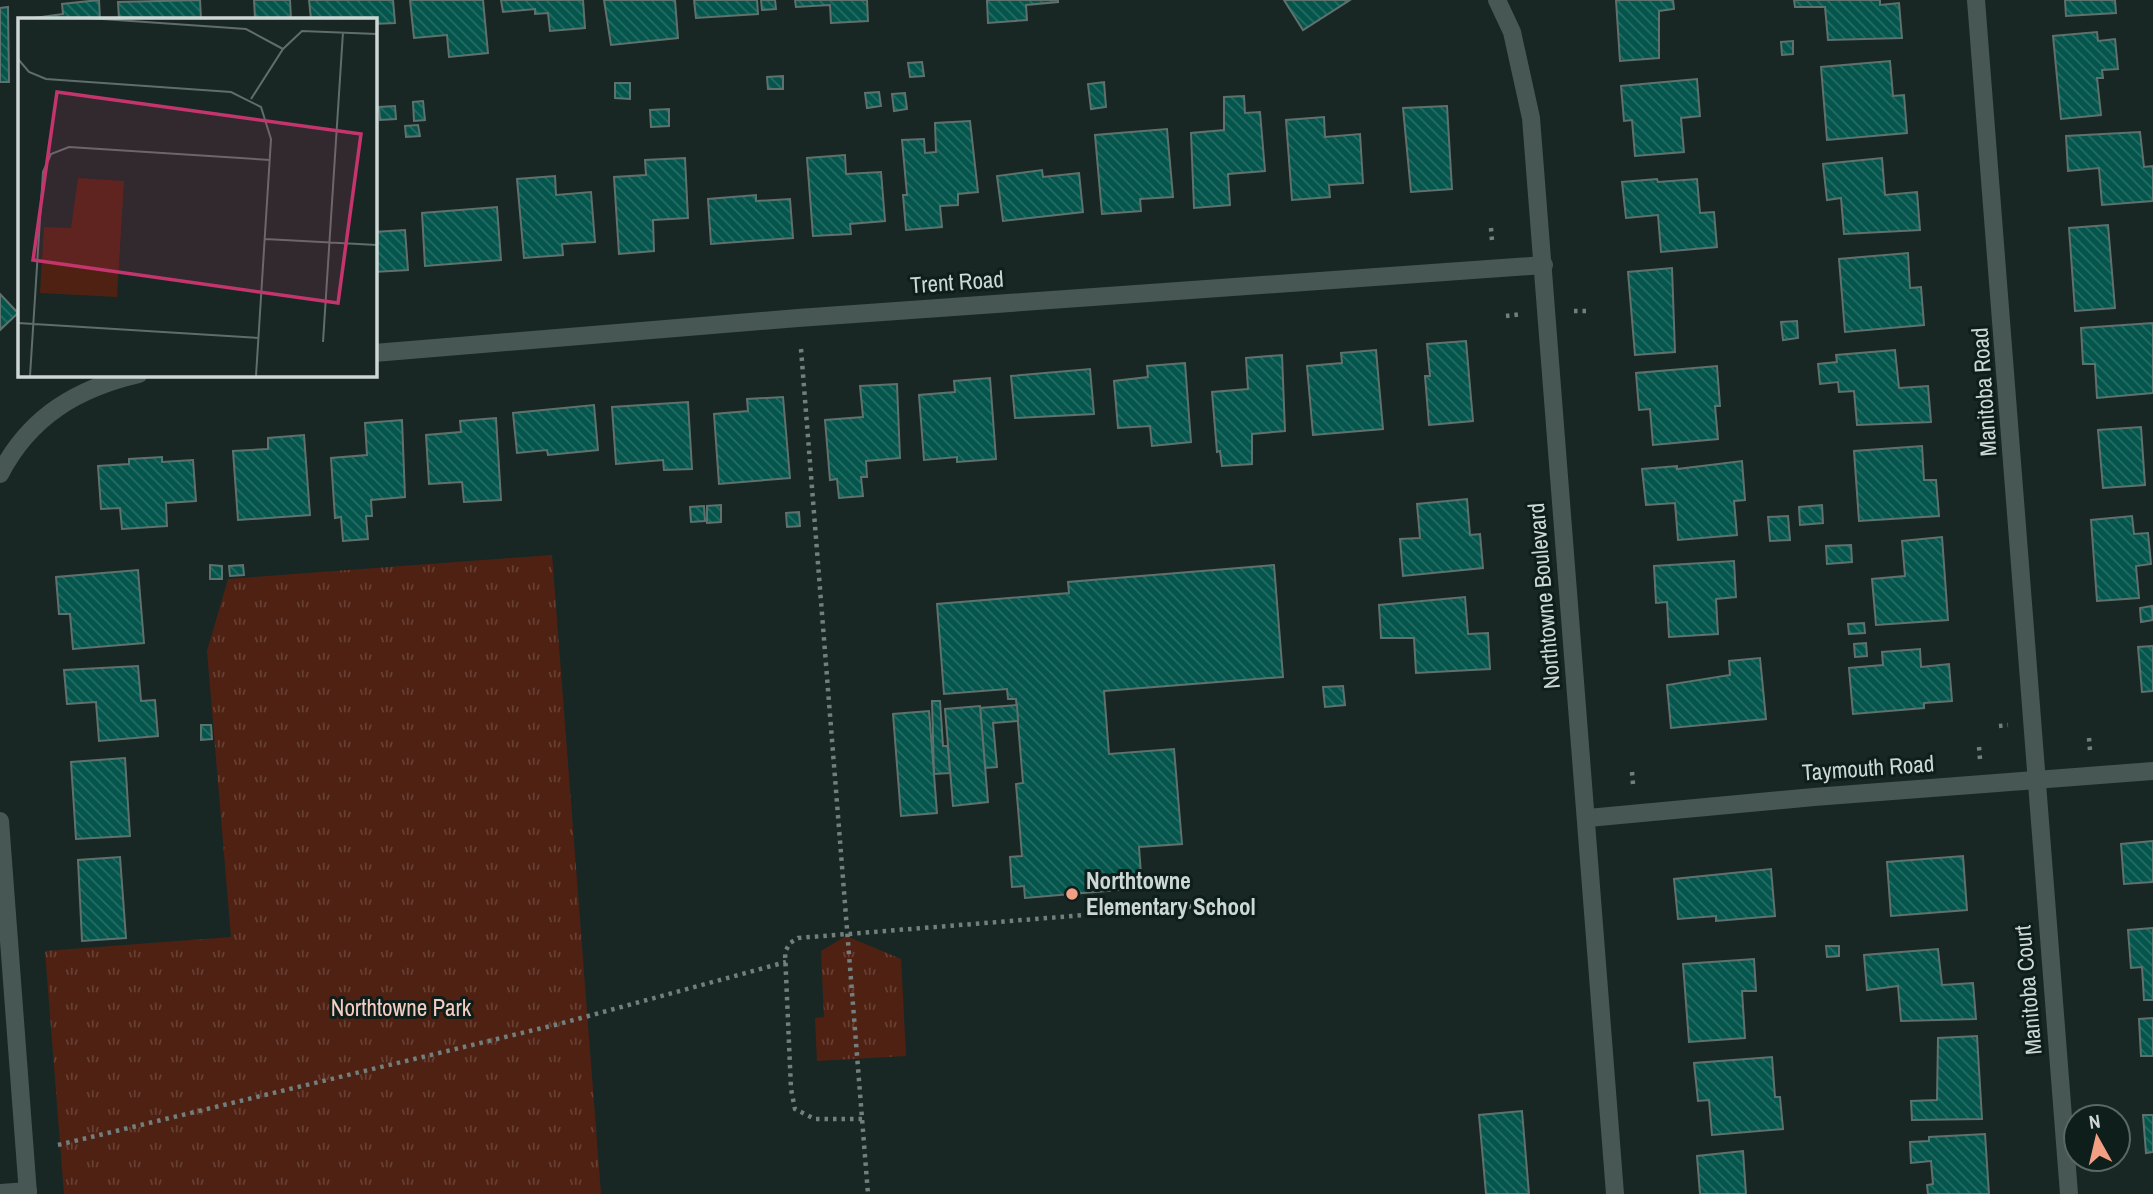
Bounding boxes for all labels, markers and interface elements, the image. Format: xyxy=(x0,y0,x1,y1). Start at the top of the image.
inset map xyxy=(18,18,376,376)
street label: Trent Road xyxy=(909,263,1005,300)
street label: Manitoba Road xyxy=(1964,327,2003,457)
street label: Northtowne Boulevard xyxy=(1520,502,1567,690)
street label: Taymouth Road xyxy=(1801,747,1935,788)
place label: Northtowne Elementary School xyxy=(1086,865,1256,922)
marker: Northtowne Elementary School xyxy=(1064,886,1080,902)
street label: Manitoba Court xyxy=(2006,924,2049,1056)
park label: Northtowne Park xyxy=(331,992,472,1023)
north arrow xyxy=(2062,1103,2132,1173)
text: N xyxy=(2087,1108,2102,1135)

